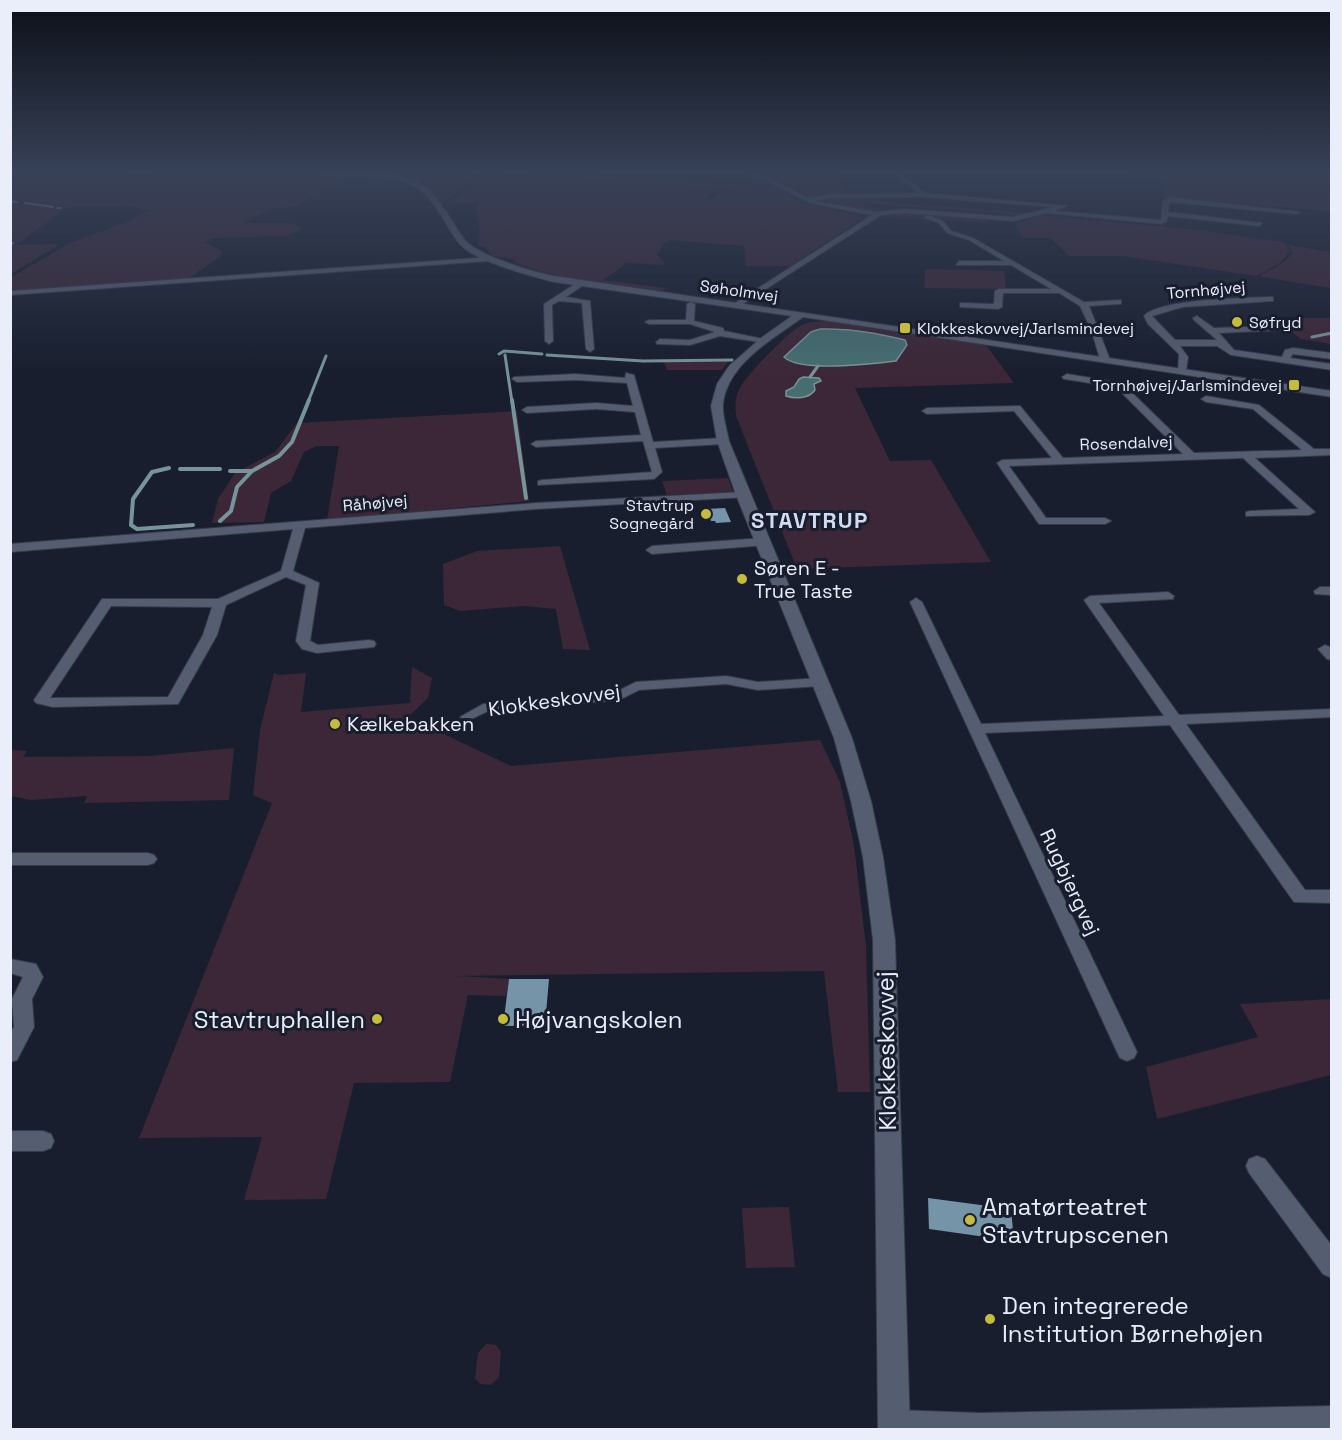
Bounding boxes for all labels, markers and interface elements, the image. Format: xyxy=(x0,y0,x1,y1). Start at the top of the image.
street label: Søholmvej xyxy=(699,275,779,307)
street label: Tornhøjvej xyxy=(1166,276,1246,304)
place label: Søfryd xyxy=(1249,312,1302,333)
marker: Søfryd xyxy=(1230,315,1244,329)
place label: Klokkeskovvej/Jarlsmindevej xyxy=(917,318,1134,339)
marker: Klokkeskovvej/Jarlsmindevej xyxy=(898,321,912,335)
place label: Tornhøjvej/Jarlsmindevej xyxy=(1092,375,1282,396)
marker: Tornhøjvej/Jarlsmindevej xyxy=(1287,378,1301,392)
street label: Rosendalvej xyxy=(1079,431,1173,455)
street label: Råhøjvej xyxy=(342,490,408,516)
place label: Stavtrup Sognegård xyxy=(609,495,694,534)
district label: STAVTRUP xyxy=(751,506,869,534)
marker: Stavtrup Sognegård xyxy=(699,507,713,521)
place label: Søren E - True Taste xyxy=(754,555,853,604)
marker: Søren E - True Taste xyxy=(735,572,749,586)
street label: Klokkeskovvej xyxy=(486,678,622,722)
place label: Kælkebakken xyxy=(347,711,474,737)
marker: Kælkebakken xyxy=(328,717,342,731)
street label: Rugbjergvej xyxy=(1034,825,1106,939)
street label: Klokkeskovvej xyxy=(869,971,903,1131)
place label: Stavtruphallen xyxy=(194,1004,365,1035)
place label: Højvangskolen xyxy=(515,1004,683,1035)
marker: Stavtruphallen xyxy=(370,1012,384,1026)
marker: Højvangskolen xyxy=(496,1012,510,1026)
place label: Amatørteatret Stavtrupscenen xyxy=(982,1191,1169,1250)
marker: Amatørteatret Stavtrupscenen xyxy=(963,1213,977,1227)
place label: Den integrerede Institution Børnehøjen xyxy=(1002,1290,1263,1349)
marker: Den integrerede Institution Børnehøjen xyxy=(983,1312,997,1326)

